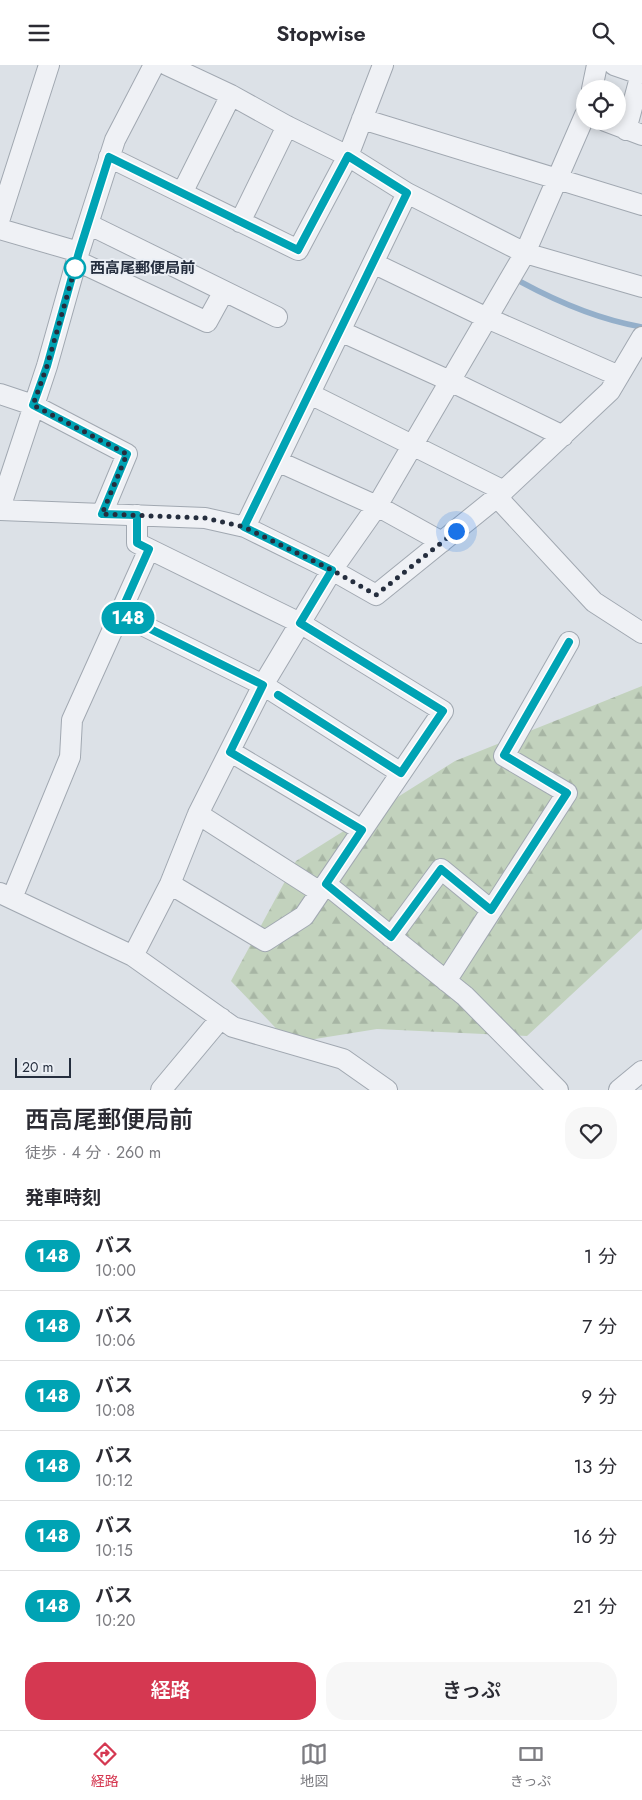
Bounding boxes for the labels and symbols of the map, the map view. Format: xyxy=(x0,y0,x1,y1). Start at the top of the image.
marker: 西高尾郵便局前 xyxy=(64,257,86,279)
place label: 西高尾郵便局前 xyxy=(90,257,195,279)
your location xyxy=(444,519,469,544)
line badge: 148 xyxy=(99,602,157,634)
scale bar xyxy=(15,1055,71,1078)

